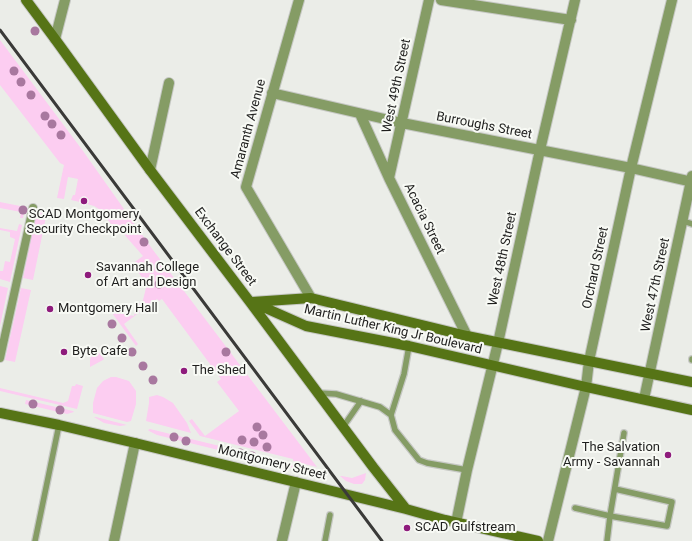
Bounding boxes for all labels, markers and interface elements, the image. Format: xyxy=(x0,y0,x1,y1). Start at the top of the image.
street label: West 49th Street xyxy=(379,37,415,135)
street label: Amaranth Avenue xyxy=(228,77,270,181)
street label: Burroughs Street xyxy=(435,109,533,143)
street label: Acacia Street xyxy=(400,181,448,257)
marker: SCAD Montgomery Security Checkpoint xyxy=(79,196,89,206)
street label: Exchange Street xyxy=(191,205,259,289)
place label: SCAD Montgomery Security Checkpoint xyxy=(27,207,141,238)
street label: West 48th Street xyxy=(485,210,521,308)
street label: Orchard Street xyxy=(580,226,612,310)
street label: West 47th Street xyxy=(638,236,674,334)
place label: Savannah College of Art and Design xyxy=(96,260,199,291)
marker: Savannah College of Art and Design xyxy=(83,270,93,280)
place label: Montgomery Hall xyxy=(58,301,158,317)
street label: Martin Luther King Jr Boulevard xyxy=(303,302,483,358)
marker: Montgomery Hall xyxy=(45,304,55,314)
place label: Byte Cafe xyxy=(72,344,127,360)
marker: Byte Cafe xyxy=(59,347,69,357)
place label: The Shed xyxy=(192,363,246,379)
marker: The Shed xyxy=(179,366,189,376)
place label: The Salvation Army - Savannah xyxy=(563,440,660,471)
street label: Montgomery Street xyxy=(216,442,328,484)
marker: The Salvation Army - Savannah xyxy=(663,450,673,460)
place label: SCAD Gulfstream xyxy=(415,520,516,536)
marker: SCAD Gulfstream xyxy=(402,523,412,533)

